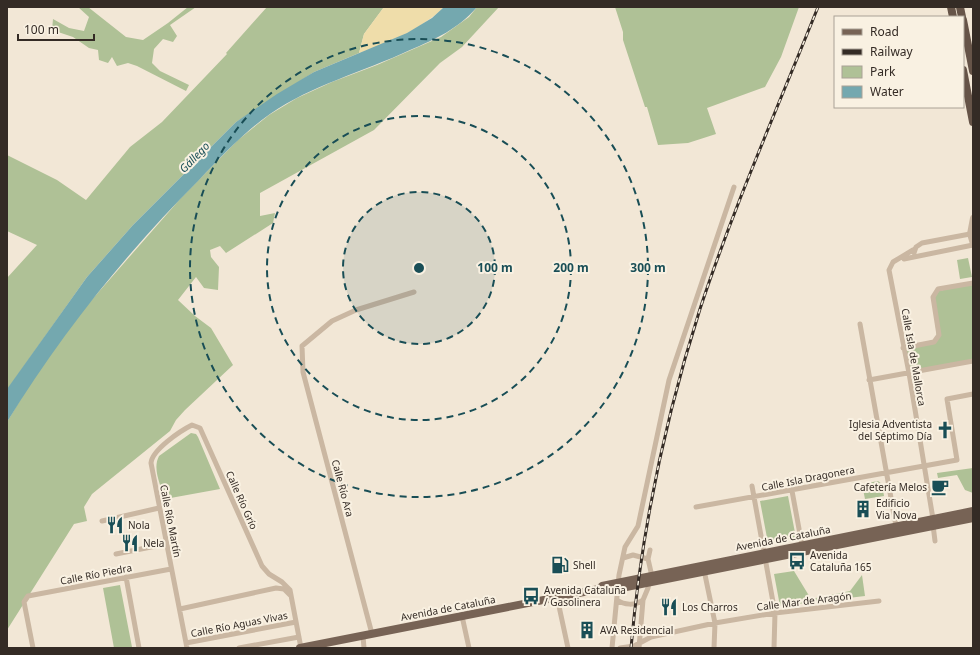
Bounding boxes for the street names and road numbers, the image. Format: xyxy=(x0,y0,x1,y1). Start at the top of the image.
street label: Calle Isla de Mallorca xyxy=(899,307,929,407)
street label: Calle Río Ara xyxy=(329,458,357,518)
street label: Calle Isla Dragonera xyxy=(760,462,856,494)
street label: Calle Río Grío xyxy=(223,468,261,532)
street label: Calle Río Martín xyxy=(157,483,185,559)
street label: Avenida de Cataluña xyxy=(734,522,832,554)
street label: Calle Río Piedra xyxy=(59,560,133,588)
street label: Calle Mar de Aragón xyxy=(756,588,852,614)
street label: Avenida de Cataluña xyxy=(399,592,497,624)
street label: Calle Río Aguas Vivas xyxy=(189,608,289,640)

